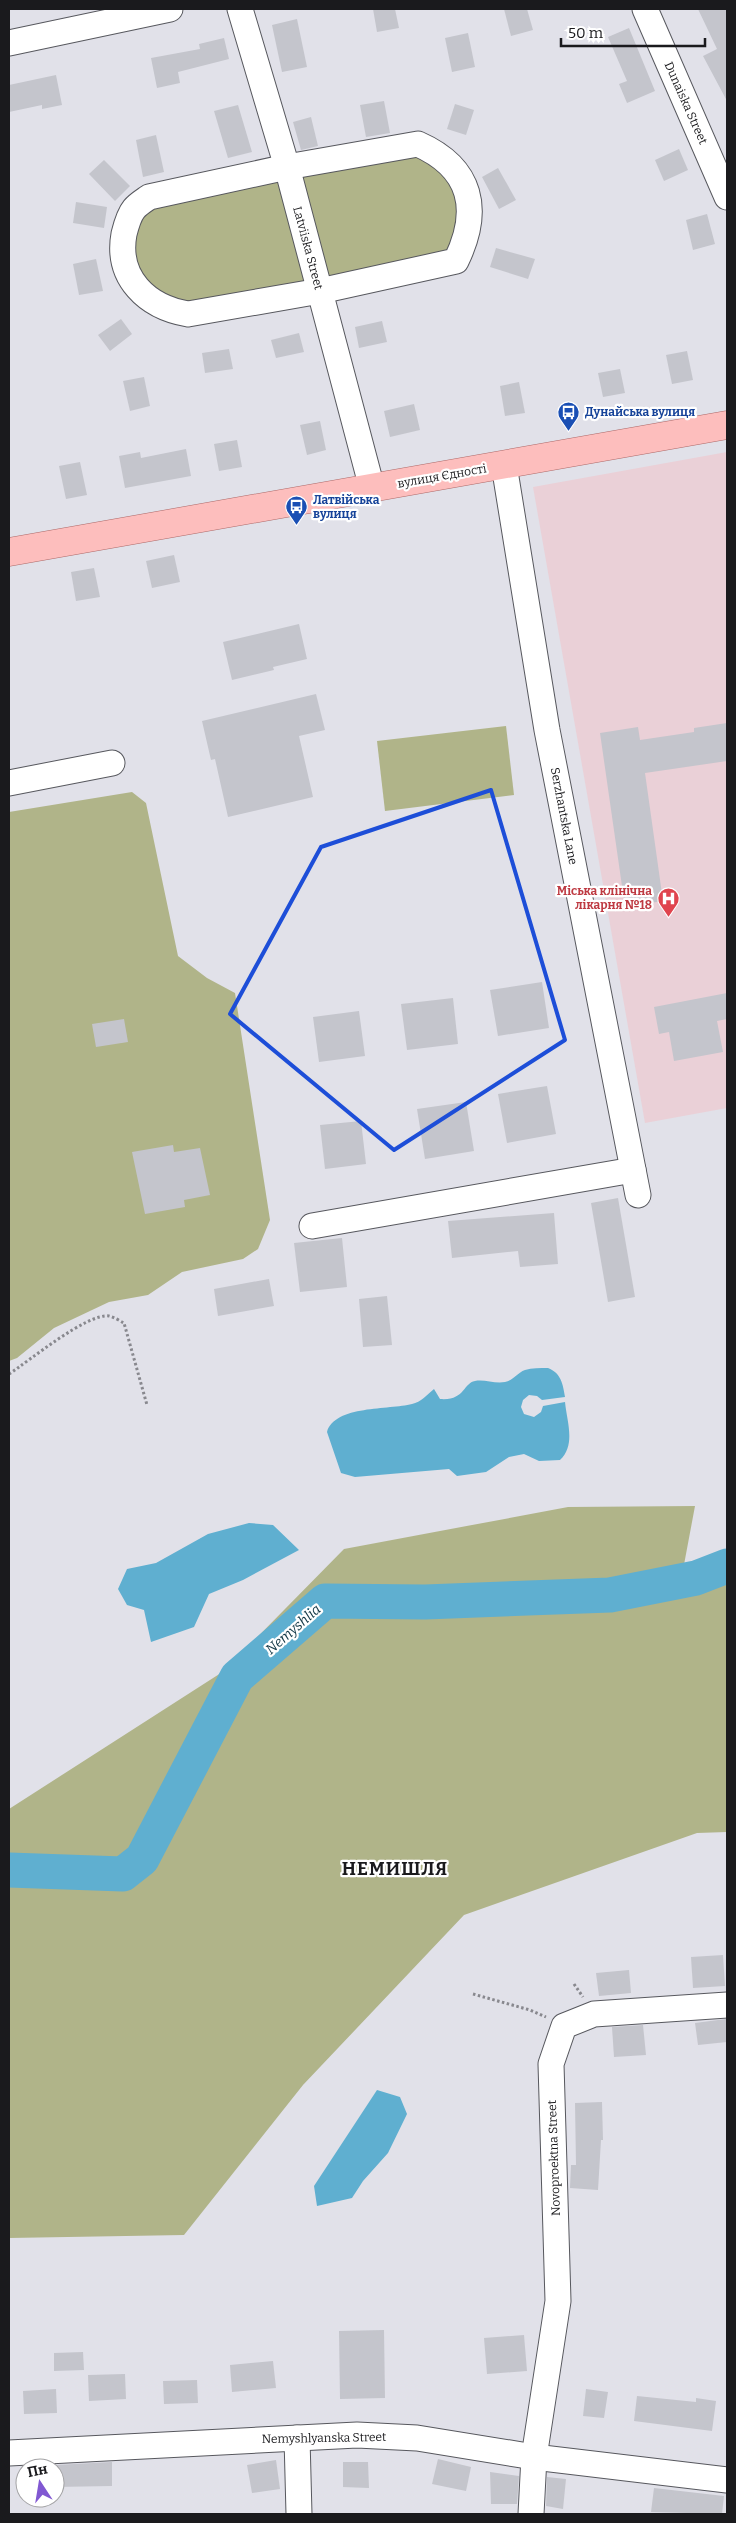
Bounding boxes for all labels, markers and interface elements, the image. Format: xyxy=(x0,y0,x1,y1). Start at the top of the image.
scale bar xyxy=(561,15,705,47)
text: 50 m xyxy=(568,24,604,42)
street label: Dunaiska Street xyxy=(662,60,711,147)
street label: Latviiska Street xyxy=(290,205,326,292)
bus stop icon: Дунайська вулиця xyxy=(557,400,581,431)
place label: Дунайська вулиця xyxy=(585,405,695,419)
street label: вулиця Єдності xyxy=(396,461,488,491)
place label: Латвійська вулиця xyxy=(313,493,380,521)
bus stop icon: Латвійська вулиця xyxy=(285,495,309,526)
street label: Serzhantska Lane xyxy=(548,766,580,866)
place label: Міська клінічна лікарня №18 xyxy=(557,884,652,912)
hospital icon: Міська клінічна лікарня №18 xyxy=(656,886,680,917)
water label: Nemyshlia xyxy=(262,1601,324,1658)
district label: НЕМИШЛЯ xyxy=(342,1858,448,1880)
street label: Novoproektna Street xyxy=(545,2099,563,2216)
street label: Nemyshlyanska Street xyxy=(261,2430,387,2446)
north arrow xyxy=(15,2458,65,2508)
text: Пн xyxy=(26,2460,49,2481)

